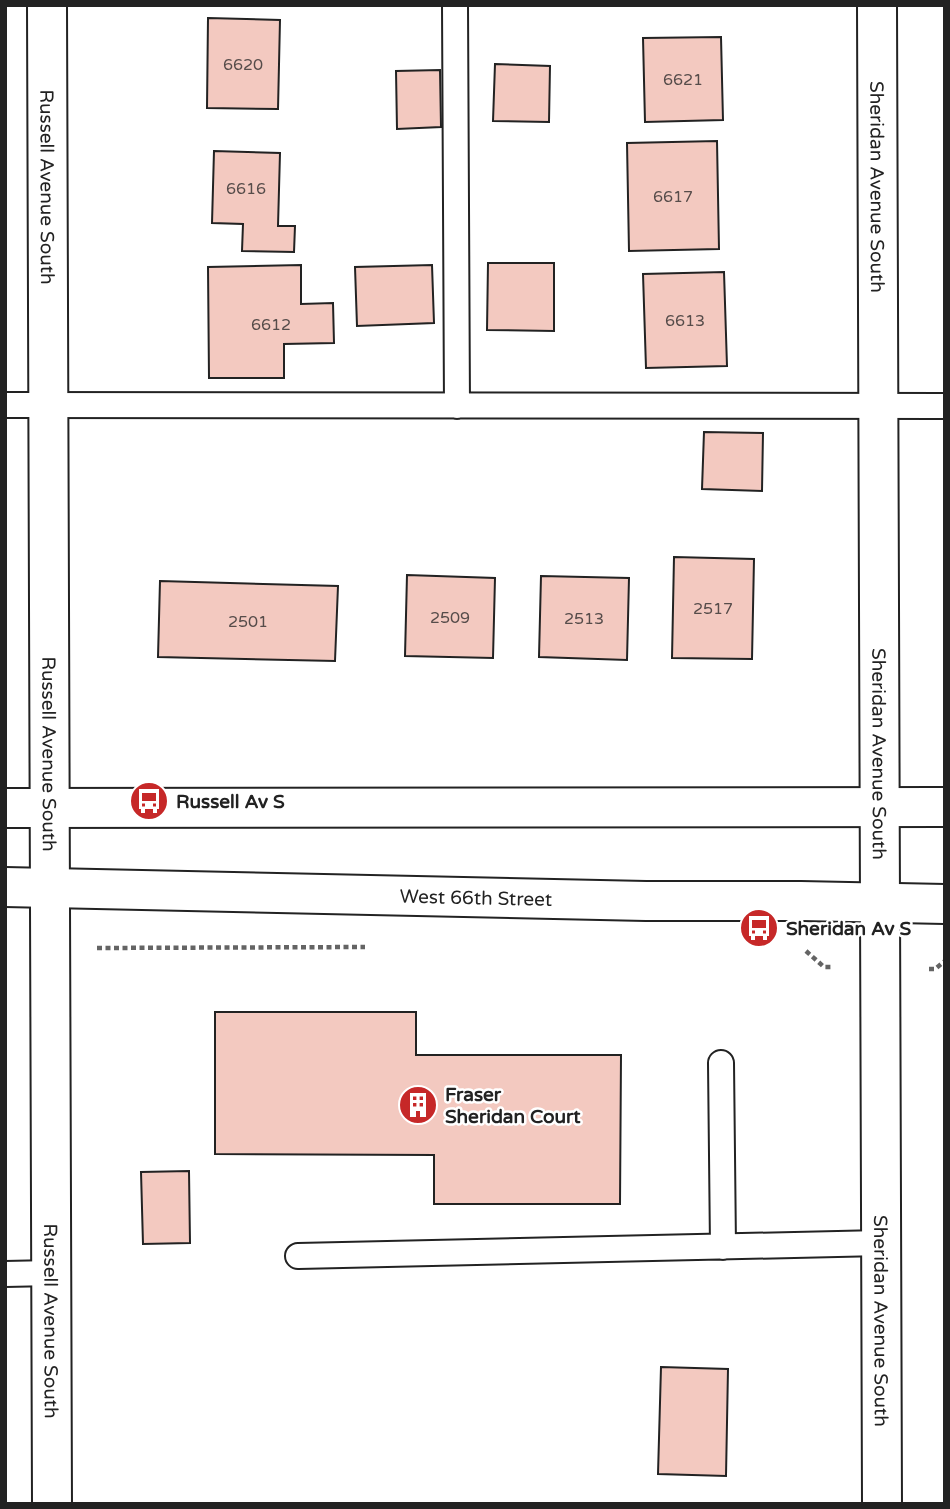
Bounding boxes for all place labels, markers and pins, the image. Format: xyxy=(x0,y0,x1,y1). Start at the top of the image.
bus stop icon: Russell Av S xyxy=(128,780,170,822)
place label: Russell Av S xyxy=(176,791,285,813)
bus stop icon: Sheridan Av S xyxy=(738,907,780,949)
place label: Sheridan Av S xyxy=(786,918,912,940)
building icon: Fraser Sheridan Court xyxy=(397,1084,439,1126)
place label: Fraser Sheridan Court xyxy=(445,1084,581,1128)

